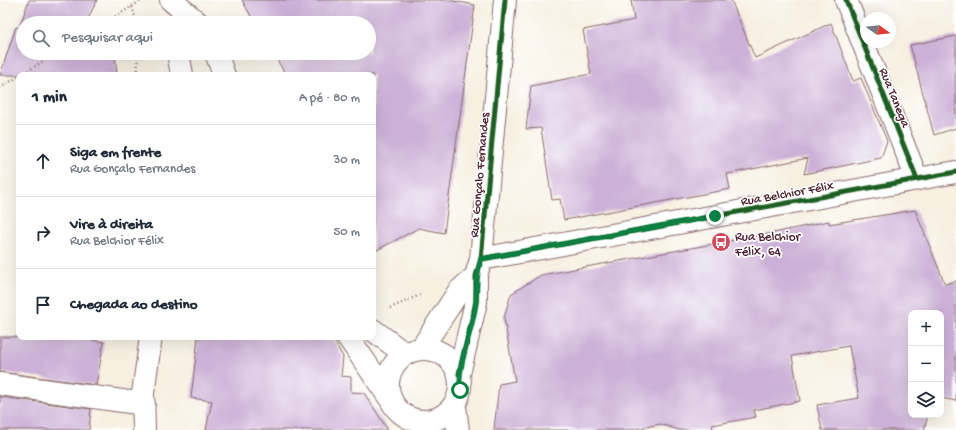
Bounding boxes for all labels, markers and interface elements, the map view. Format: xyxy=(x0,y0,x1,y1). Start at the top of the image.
north arrow xyxy=(860,12,896,48)
search box xyxy=(16,16,376,60)
icon: search xyxy=(30,27,52,49)
text: Pesquisar aqui xyxy=(62,29,153,47)
street label: Rua Tanega xyxy=(875,66,913,131)
text: 1 min xyxy=(32,88,67,108)
text: A pé · 80 m xyxy=(299,91,360,106)
street label: Rua Gonçalo Fernandes xyxy=(468,111,494,238)
text: Siga em frente xyxy=(70,144,161,162)
icon: ahead xyxy=(32,150,54,172)
text: 30 m xyxy=(334,153,360,168)
text: Rua Gonçalo Fernandes xyxy=(70,162,195,177)
street label: Rua Belchior Félix xyxy=(740,179,835,210)
route end xyxy=(706,207,724,225)
text: Vire à direita xyxy=(70,216,153,234)
icon: right xyxy=(32,222,54,244)
text: 50 m xyxy=(333,225,360,240)
place label: Rua Belchior Félix, 64 xyxy=(734,230,801,260)
bus stop icon: Rua Belchior Félix, 64 xyxy=(710,231,732,253)
text: Rua Belchior Félix xyxy=(70,234,164,249)
icon: arrive xyxy=(32,294,54,316)
text: Chegada ao destino xyxy=(70,296,197,314)
map controls xyxy=(908,310,944,418)
button: + xyxy=(908,310,944,346)
button: − xyxy=(908,346,944,382)
route start xyxy=(451,381,469,399)
button: layers xyxy=(908,382,944,418)

